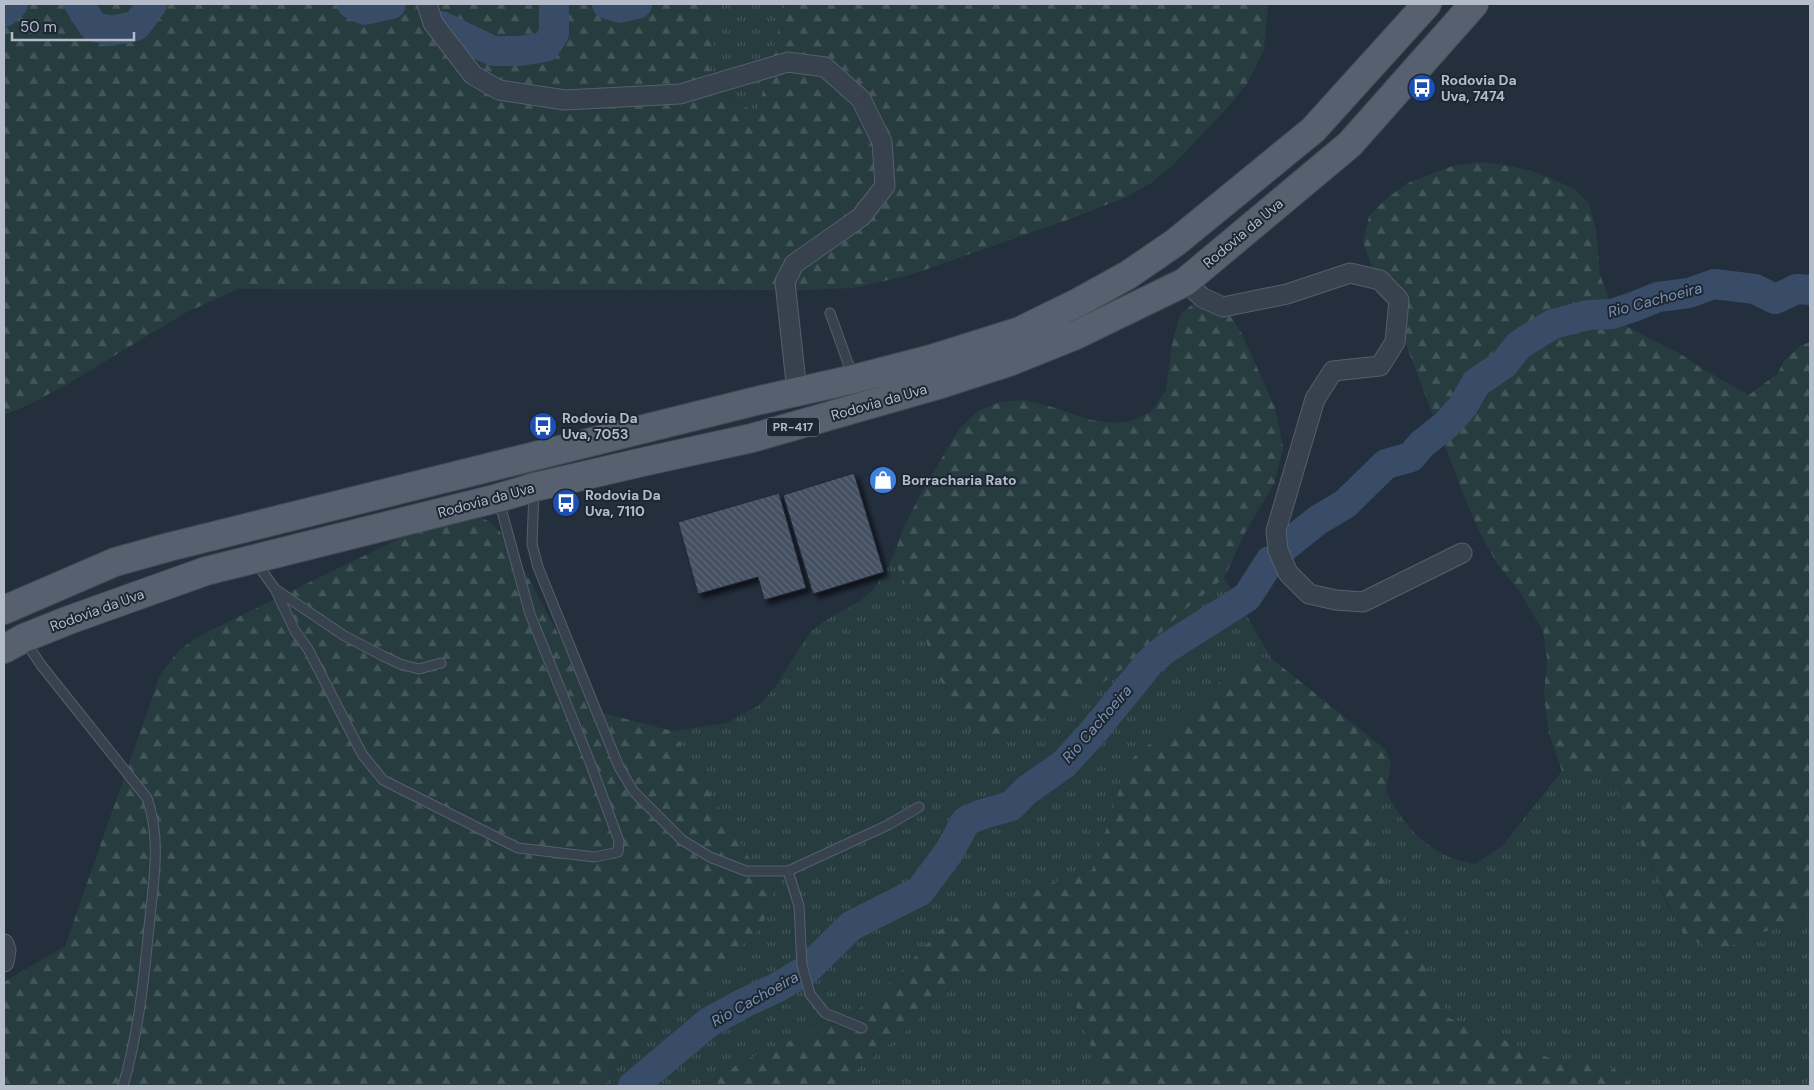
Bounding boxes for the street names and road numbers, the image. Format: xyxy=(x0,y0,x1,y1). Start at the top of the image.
street label: Rodovia da Uva xyxy=(1199,194,1287,272)
street label: Rodovia da Uva xyxy=(829,380,929,424)
road number: PR-417 xyxy=(767,418,819,437)
street label: Rodovia da Uva xyxy=(436,479,536,521)
street label: Rodovia da Uva xyxy=(47,585,147,635)

